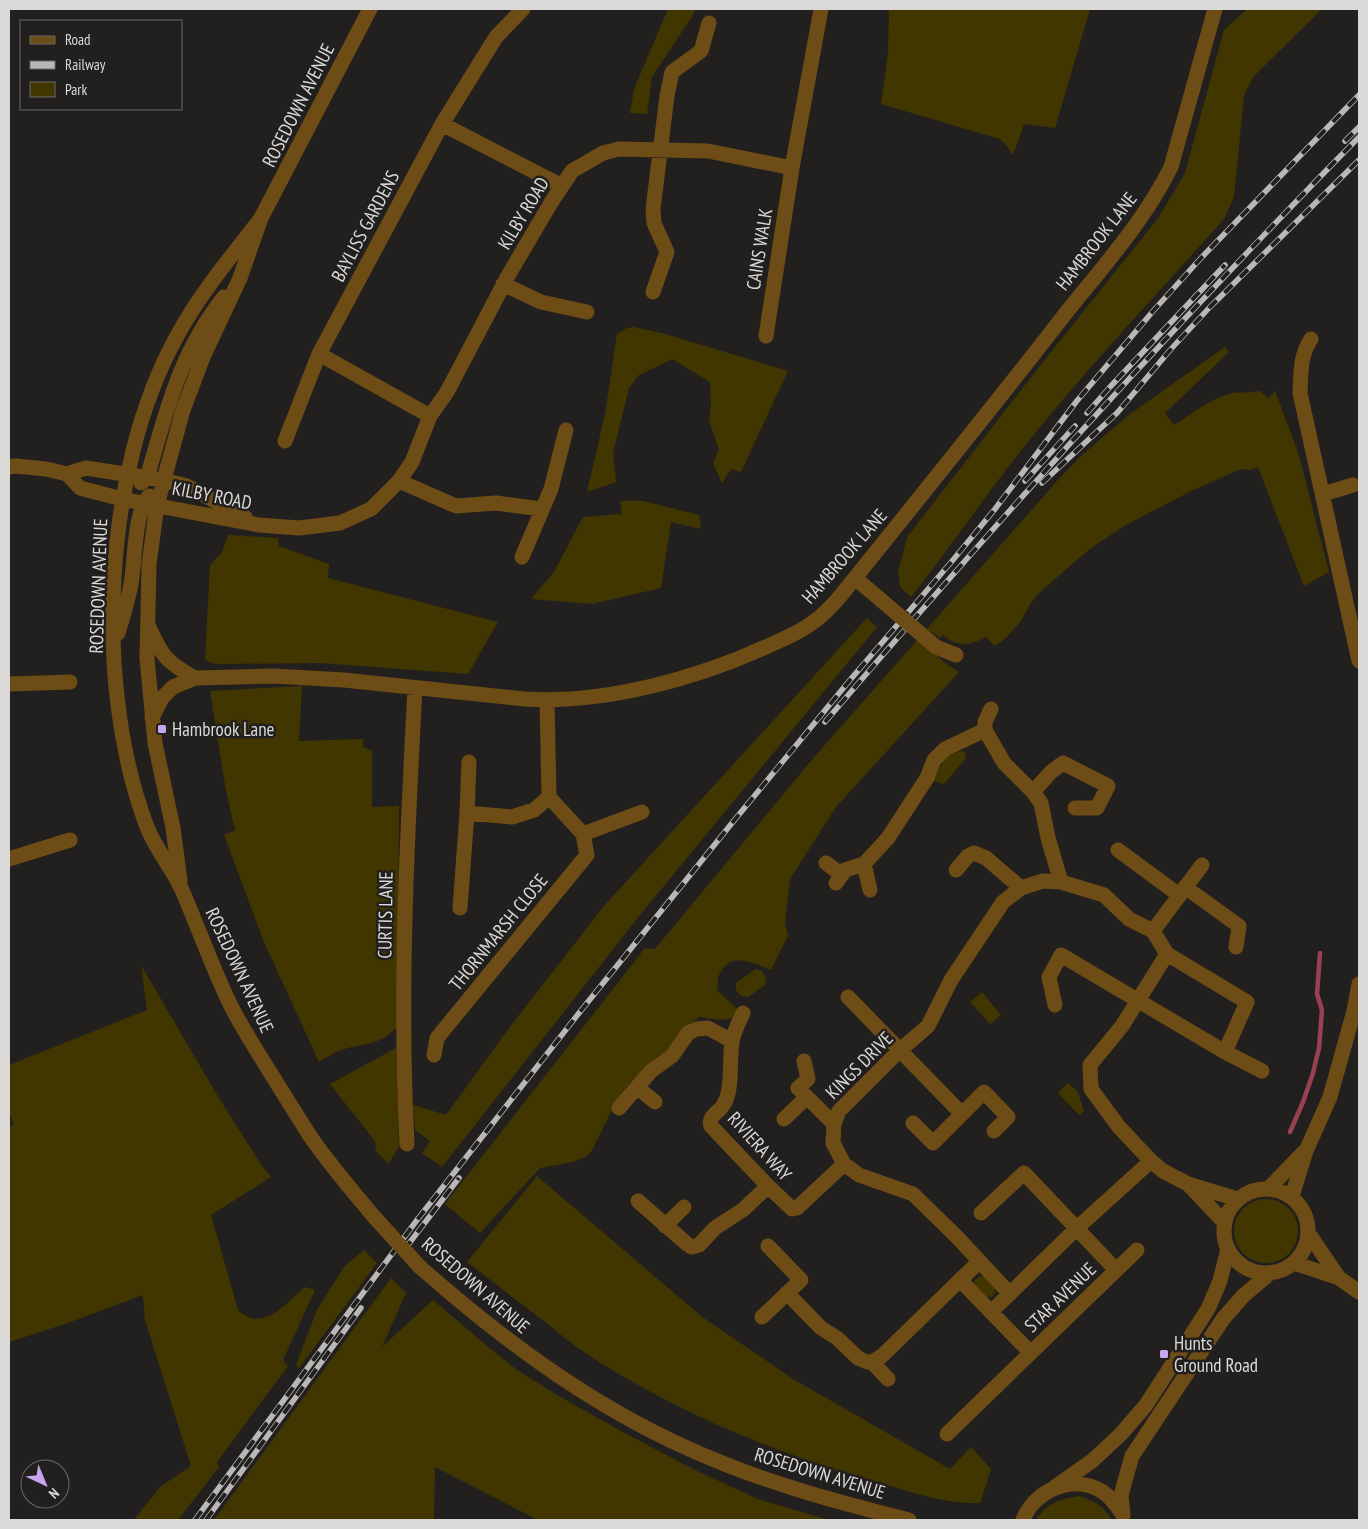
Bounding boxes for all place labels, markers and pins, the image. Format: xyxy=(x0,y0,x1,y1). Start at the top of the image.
place label: Hambrook Lane xyxy=(172,717,275,741)
marker: Hambrook Lane xyxy=(156,723,168,735)
place label: Hunts Ground Road xyxy=(1174,1331,1258,1377)
marker: Hunts Ground Road xyxy=(1158,1348,1170,1360)

